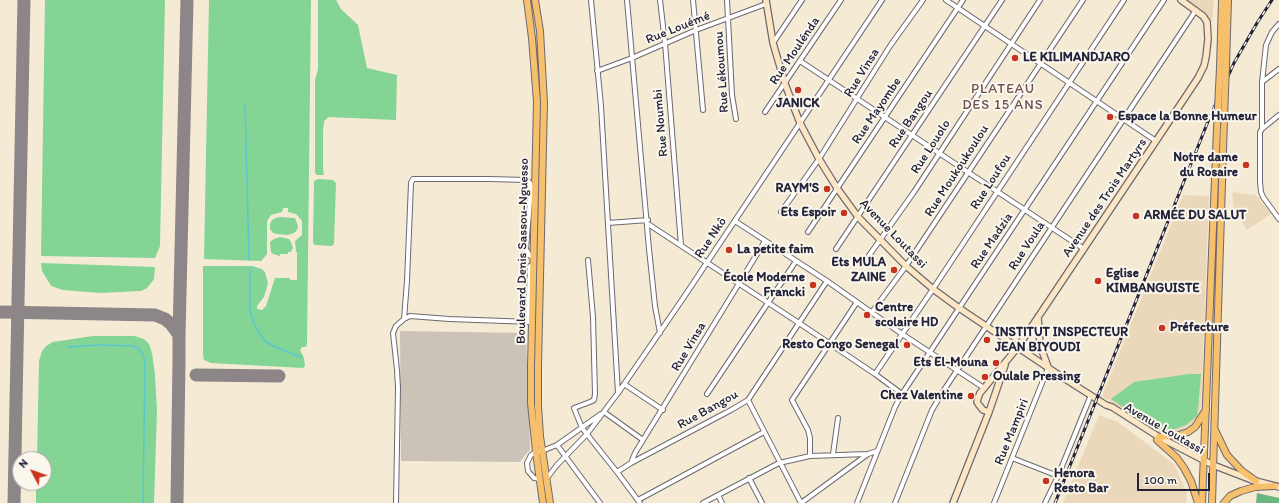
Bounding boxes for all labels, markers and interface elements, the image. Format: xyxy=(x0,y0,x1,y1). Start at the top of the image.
street label: Rue Louémé xyxy=(644,8,712,48)
street label: Rue Moulénda xyxy=(767,14,823,88)
street label: Rue Lékoumou xyxy=(711,31,733,113)
street label: Rue Vinsa xyxy=(841,46,883,100)
place label: LE KILIMANDJARO xyxy=(1023,50,1130,66)
marker: LE KILIMANDJARO xyxy=(1010,53,1020,63)
street label: Rue Mayombe xyxy=(849,75,905,147)
district label: PLATEAU DES 15 ANS xyxy=(962,81,1044,114)
marker: JANICK xyxy=(793,85,803,95)
street label: Rue Bangou xyxy=(886,87,936,151)
street label: Rue Noumbi xyxy=(650,89,672,157)
place label: JANICK xyxy=(776,96,820,112)
place label: Espace la Bonne Humeur xyxy=(1118,109,1257,125)
marker: Espace la Bonne Humeur xyxy=(1105,112,1115,122)
street label: Rue Louolo xyxy=(908,117,954,177)
street label: Rue Moukoukoulou xyxy=(921,122,993,220)
street label: Avenue des Trois Martyrs xyxy=(1059,136,1151,260)
place label: Notre dame du Rosaire xyxy=(1173,150,1238,181)
street label: Rue Loufou xyxy=(967,151,1015,213)
street label: Boulevard Denis Sassou-Nguesso xyxy=(514,158,532,344)
marker: Notre dame du Rosaire xyxy=(1241,160,1251,170)
place label: RAYM'S xyxy=(776,181,819,197)
marker: RAYM'S xyxy=(822,184,832,194)
street label: Avenue Loutassi xyxy=(856,196,930,272)
place label: Ets Espoir xyxy=(781,205,836,221)
marker: Ets Espoir xyxy=(839,208,849,218)
place label: ARMÉE DU SALUT xyxy=(1144,208,1246,224)
street label: Rue Madzia xyxy=(968,210,1016,272)
marker: ARMÉE DU SALUT xyxy=(1131,211,1141,221)
street label: Rue Nkô xyxy=(692,214,730,262)
street label: Rue Voula xyxy=(1005,219,1049,273)
place label: La petite faim xyxy=(737,242,814,258)
marker: La petite faim xyxy=(724,245,734,255)
place label: Ets MULA ZAINE xyxy=(832,255,886,286)
marker: Ets MULA ZAINE xyxy=(889,265,899,275)
place label: Eglise KIMBANGUISTE xyxy=(1106,266,1200,297)
place label: École Moderne Francki xyxy=(724,270,805,301)
marker: Eglise KIMBANGUISTE xyxy=(1093,276,1103,286)
marker: École Moderne Francki xyxy=(808,280,818,290)
place label: Centre scolaire HD xyxy=(875,300,938,331)
marker: Centre scolaire HD xyxy=(862,310,872,320)
street label: Rue Vinsa xyxy=(668,320,710,374)
place label: Préfecture xyxy=(1170,320,1229,336)
marker: Préfecture xyxy=(1157,323,1167,333)
place label: INSTITUT INSPECTEUR JEAN BIYOUDI xyxy=(995,325,1128,356)
marker: INSTITUT INSPECTEUR JEAN BIYOUDI xyxy=(982,335,992,345)
place label: Resto Congo Senegal xyxy=(782,337,899,353)
marker: Resto Congo Senegal xyxy=(902,340,912,350)
place label: Ets El-Mouna xyxy=(914,355,988,371)
marker: Ets El-Mouna xyxy=(991,358,1001,368)
place label: Oulale Pressing xyxy=(993,369,1080,385)
marker: Oulale Pressing xyxy=(980,372,990,382)
street label: Rue Bangou xyxy=(675,387,741,433)
place label: Chez Valentine xyxy=(880,388,963,404)
marker: Chez Valentine xyxy=(966,391,976,401)
street label: Rue Mampiri xyxy=(992,397,1032,467)
street label: Avenue Loutassi xyxy=(1121,400,1207,458)
north arrow xyxy=(12,451,52,491)
text: N xyxy=(16,456,31,471)
scale bar xyxy=(1139,465,1212,491)
place label: Henora Resto Bar xyxy=(1054,466,1108,497)
text: 100 m xyxy=(1144,473,1177,487)
marker: Henora Resto Bar xyxy=(1041,476,1051,486)

